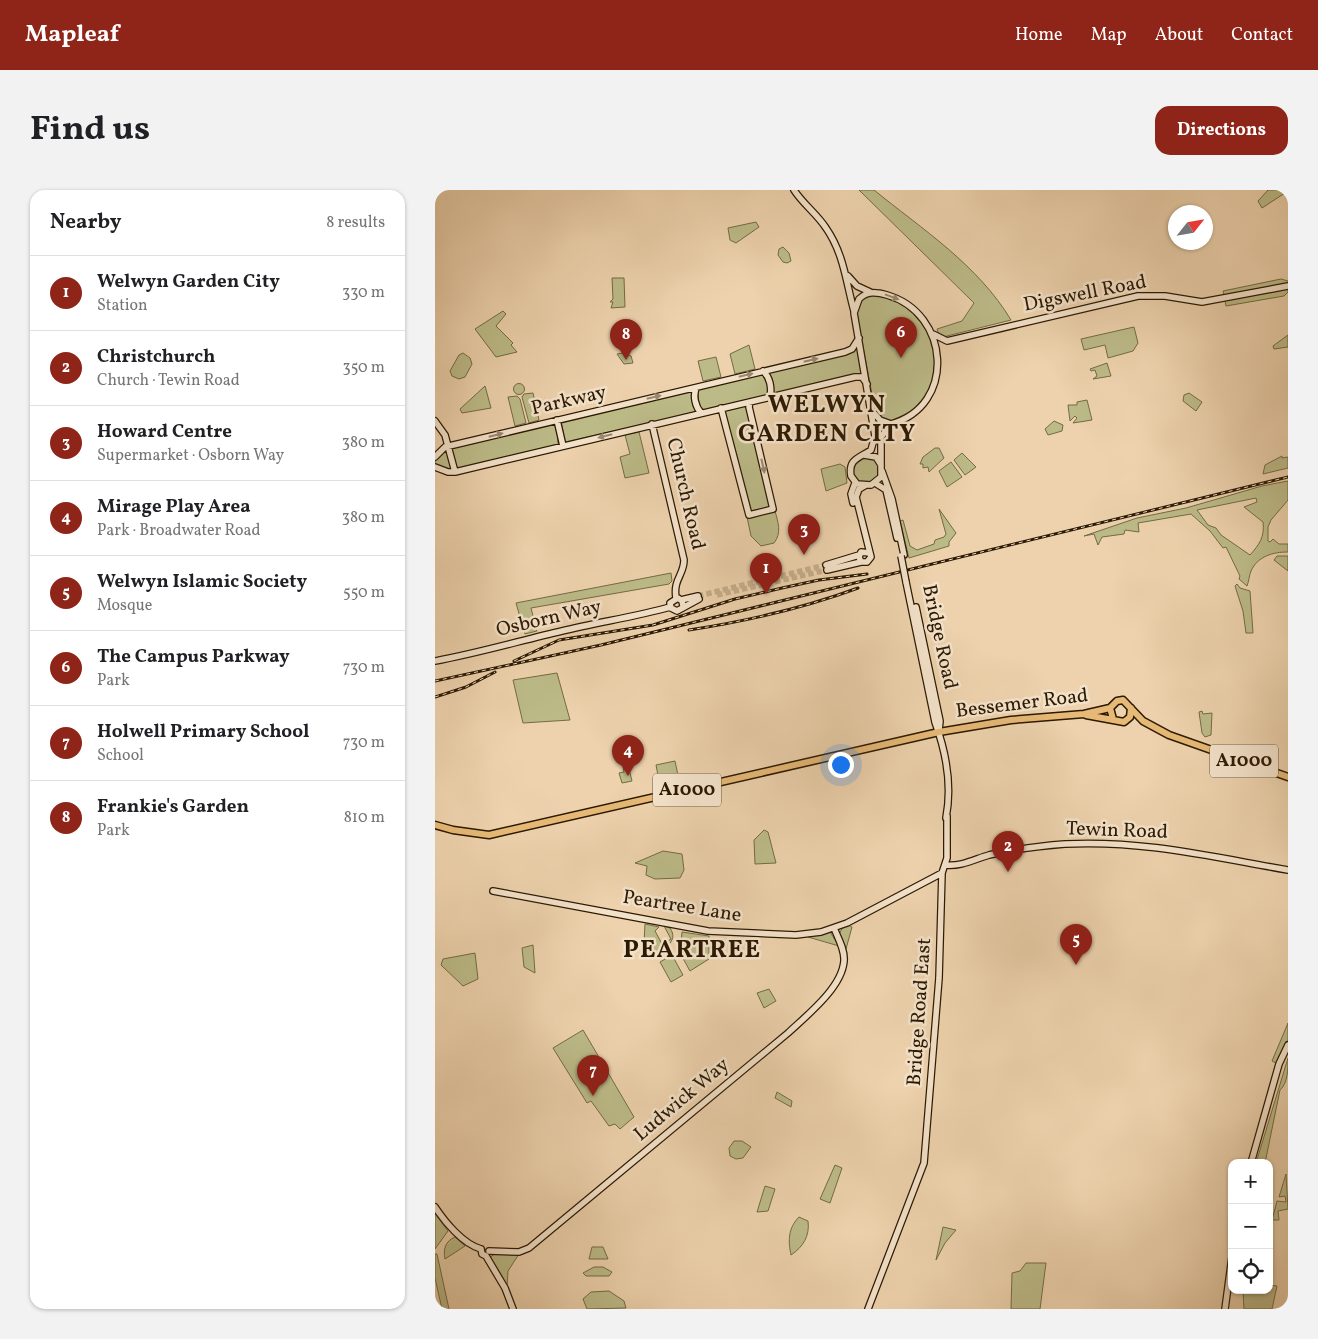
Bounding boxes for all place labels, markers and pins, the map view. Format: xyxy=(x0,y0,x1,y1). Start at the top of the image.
pin: 6 xyxy=(885,317,917,358)
pin: 8 xyxy=(610,319,642,360)
pin: 3 xyxy=(788,514,820,555)
pin: 1 xyxy=(750,553,782,594)
pin: 4 xyxy=(612,735,644,776)
pin: 2 xyxy=(992,831,1024,872)
pin: 5 xyxy=(1060,924,1092,965)
pin: 7 xyxy=(577,1055,609,1096)

